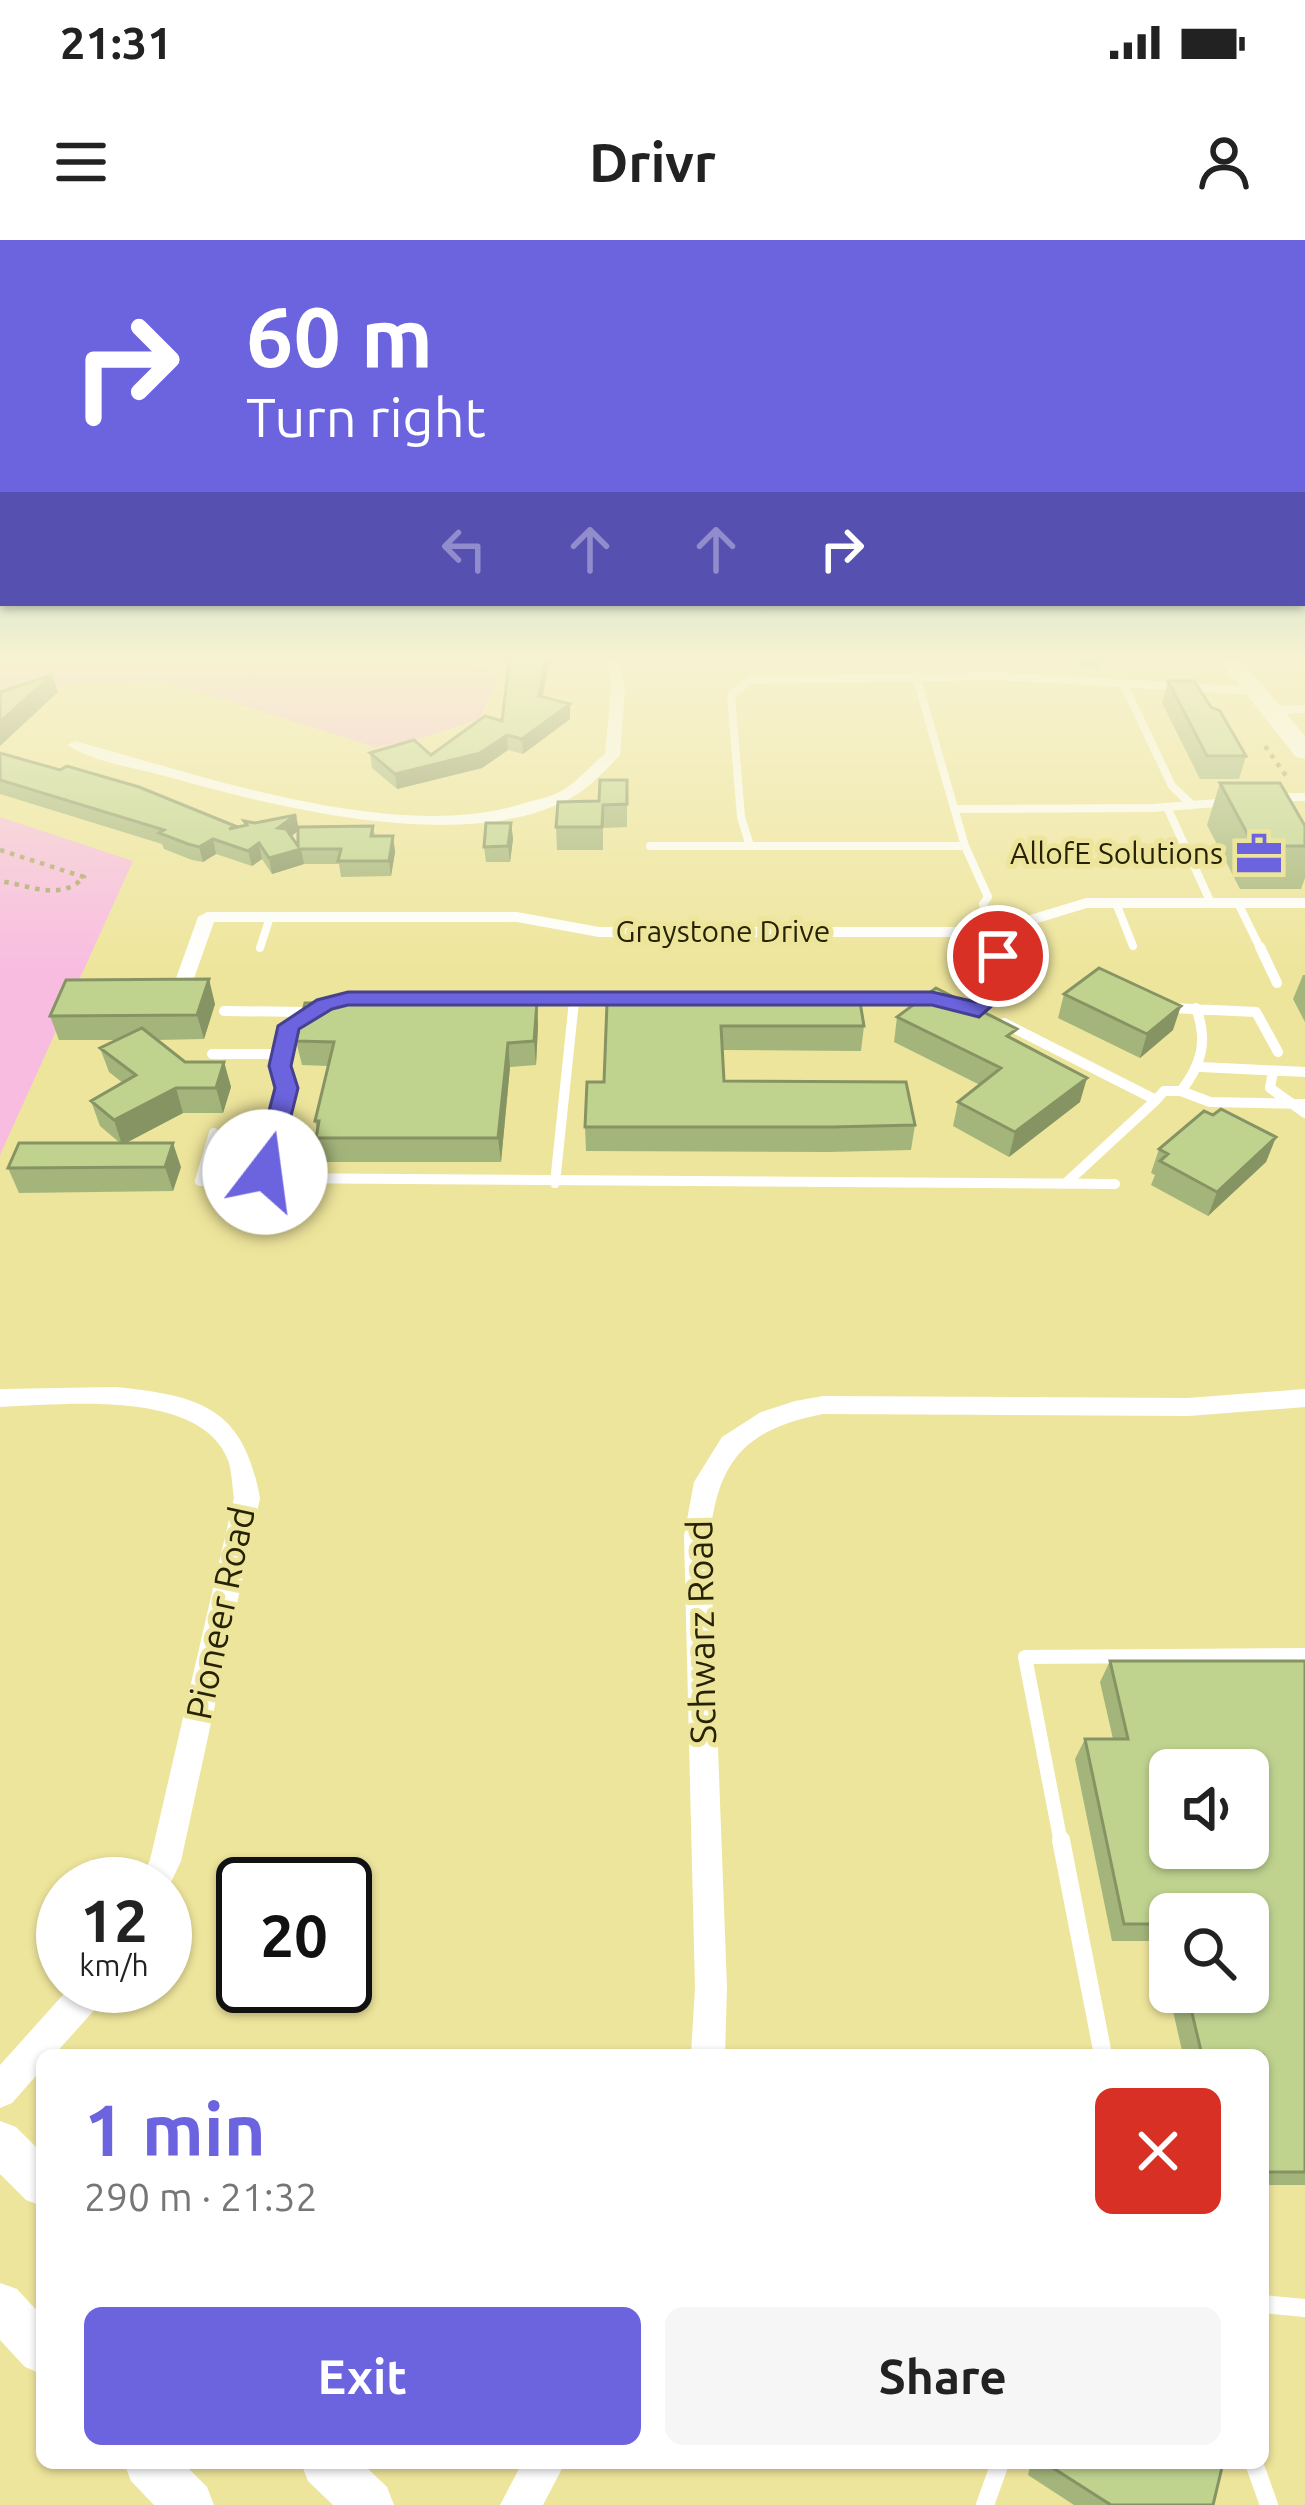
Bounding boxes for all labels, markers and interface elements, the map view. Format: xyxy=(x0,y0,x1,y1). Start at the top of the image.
text: 21:31 xyxy=(60,17,173,68)
icon: menu xyxy=(48,129,114,195)
icon: person xyxy=(1191,129,1257,195)
text: Drivr xyxy=(589,132,716,192)
icon: right xyxy=(48,288,204,444)
text: 60 m xyxy=(246,289,433,383)
text: Turn right xyxy=(246,387,486,447)
icon: left xyxy=(431,516,497,582)
icon: ahead xyxy=(557,516,623,582)
icon: ahead xyxy=(683,516,749,582)
icon: right xyxy=(809,516,875,582)
office icon: AllofE Solutions xyxy=(1234,829,1284,879)
place label: AllofE Solutions xyxy=(1010,836,1223,870)
pin xyxy=(947,905,1049,1007)
street label: Graystone Drive xyxy=(616,914,830,948)
icon: arrive xyxy=(965,923,1031,989)
position arrow xyxy=(202,1109,328,1235)
street label: Pioneer Road xyxy=(177,1503,262,1723)
street label: Schwarz Road xyxy=(678,1520,723,1744)
map controls xyxy=(1149,1749,1269,2013)
button: sound xyxy=(1149,1749,1269,1869)
speed limit sign: 20 xyxy=(216,1857,372,2013)
text: 12 xyxy=(80,1886,148,1953)
button: search xyxy=(1149,1893,1269,2013)
text: km/h xyxy=(79,1948,149,1982)
button: close xyxy=(1095,2088,1221,2214)
text: 1 min xyxy=(84,2089,266,2170)
text: 290 m · 21:32 xyxy=(84,2175,318,2218)
button: Exit xyxy=(84,2307,641,2445)
button: Share xyxy=(665,2307,1221,2445)

